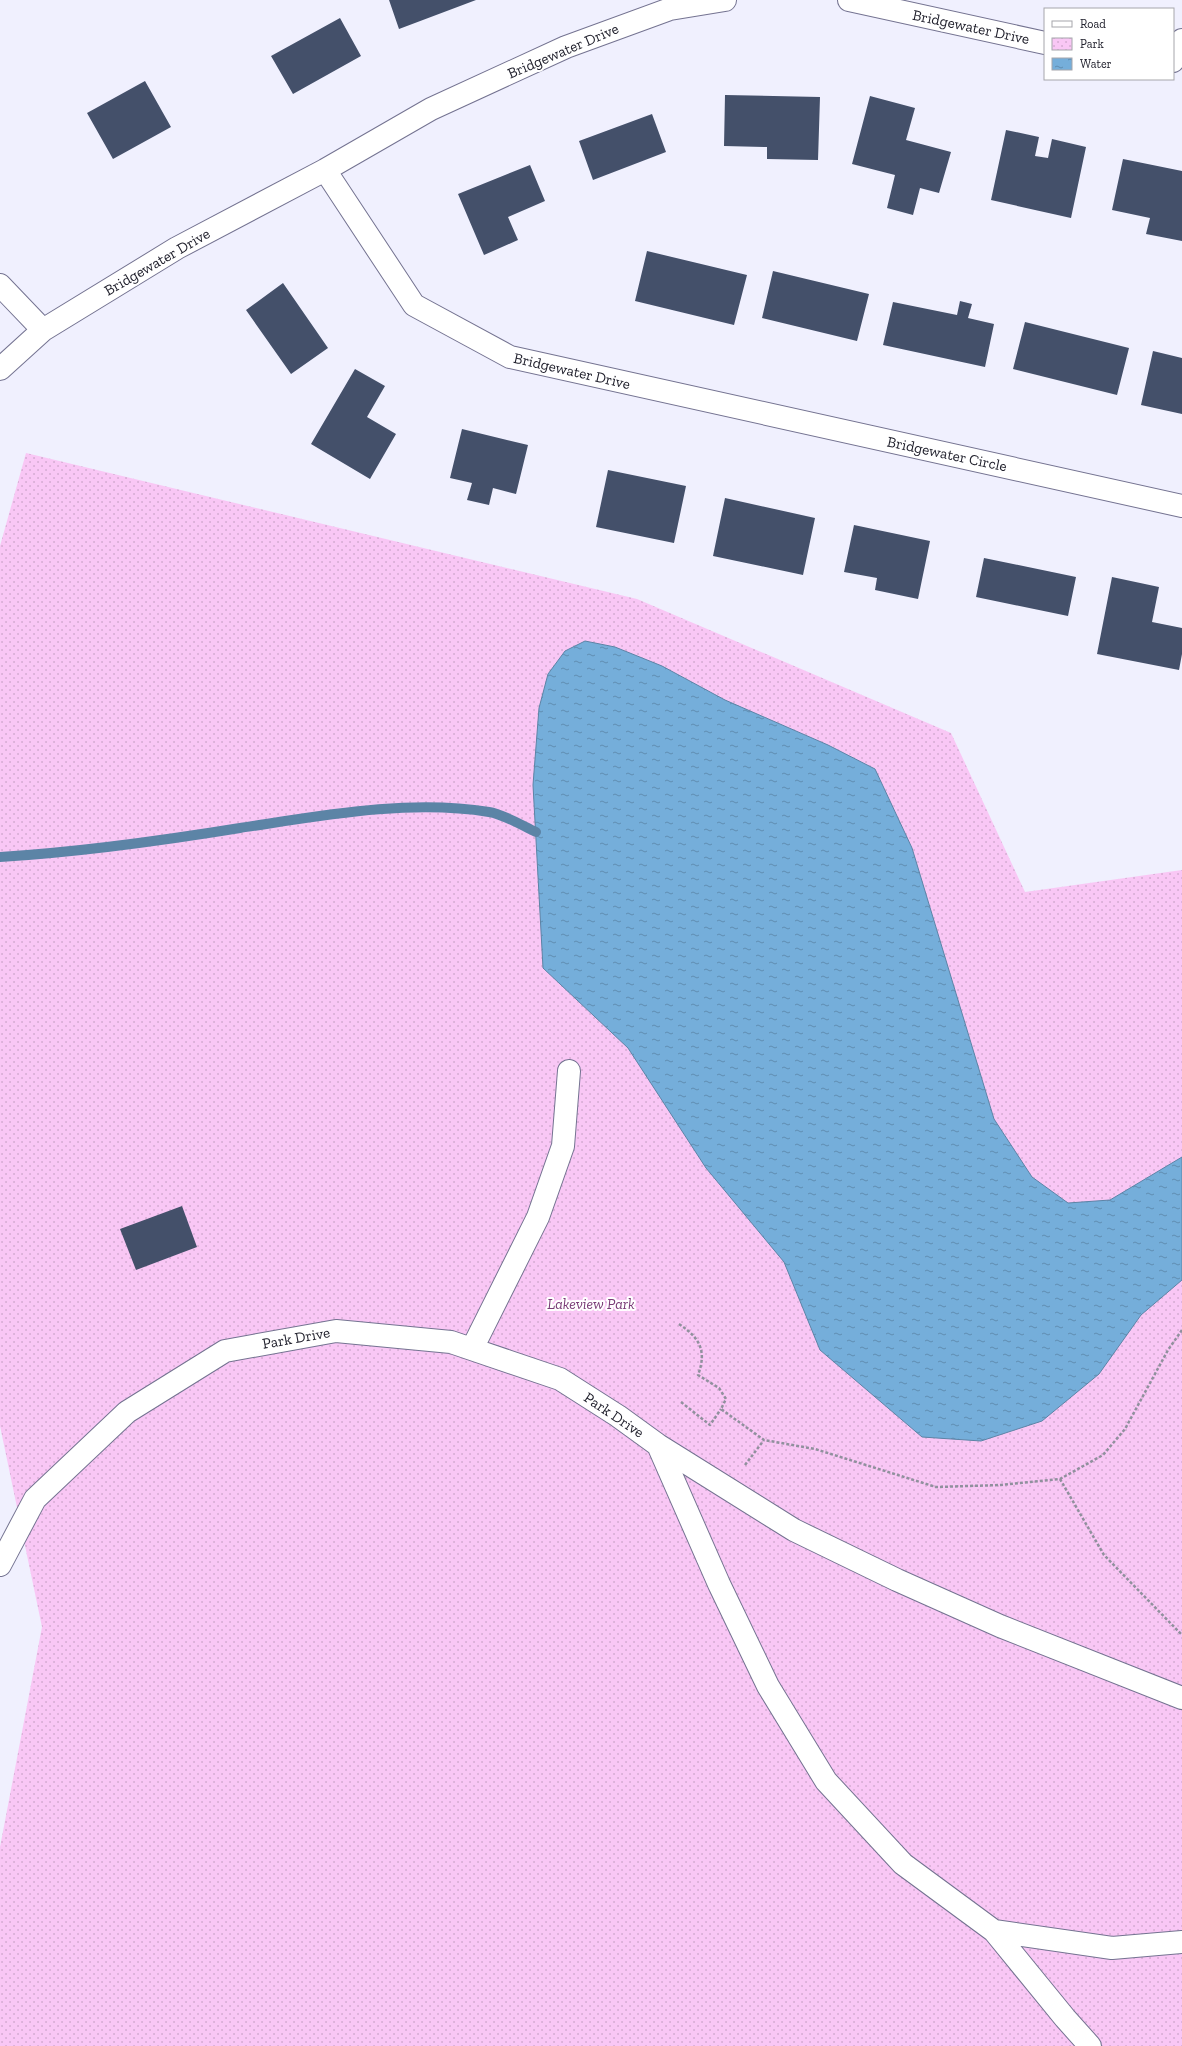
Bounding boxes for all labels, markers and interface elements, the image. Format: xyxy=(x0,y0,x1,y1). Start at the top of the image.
street label: Bridgewater Drive xyxy=(911,6,1031,48)
legend xyxy=(1044,8,1174,80)
text: Road xyxy=(1080,17,1106,31)
street label: Bridgewater Drive xyxy=(505,19,621,83)
text: Park xyxy=(1080,37,1105,51)
text: Water xyxy=(1080,57,1112,71)
street label: Bridgewater Drive xyxy=(101,224,213,300)
street label: Bridgewater Drive xyxy=(512,349,632,393)
street label: Bridgewater Circle xyxy=(886,433,1008,475)
park label: Lakeview Park xyxy=(547,1295,635,1313)
street label: Park Drive xyxy=(261,1323,331,1353)
street label: Park Drive xyxy=(581,1388,647,1442)

